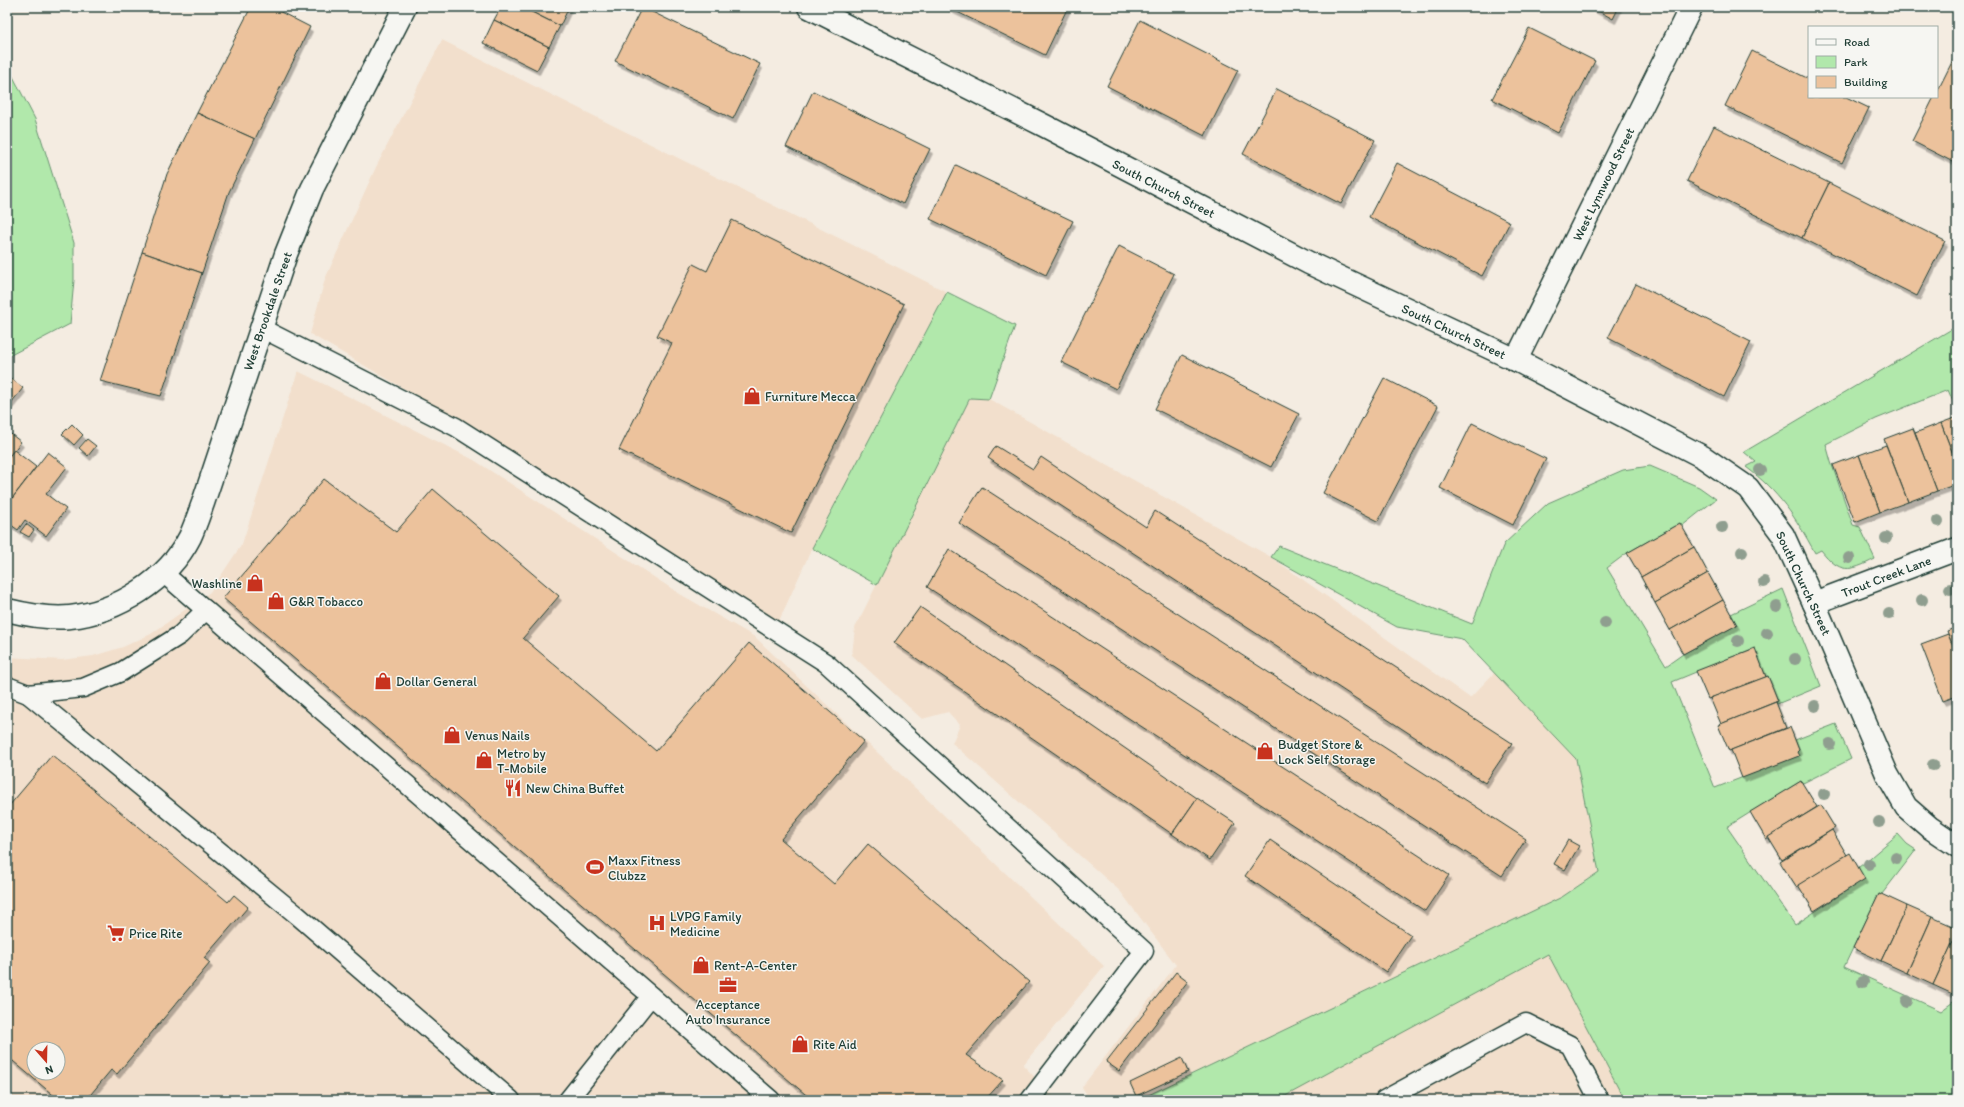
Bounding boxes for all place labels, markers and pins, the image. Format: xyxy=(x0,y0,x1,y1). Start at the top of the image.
shop icon: Furniture Mecca xyxy=(742,386,762,406)
place label: Furniture Mecca xyxy=(765,389,856,404)
shop icon: Washline xyxy=(245,573,265,593)
place label: Washline xyxy=(192,576,242,591)
shop icon: G&R Tobacco xyxy=(266,591,286,611)
place label: G&R Tobacco xyxy=(289,594,363,609)
shop icon: Dollar General xyxy=(373,671,393,691)
place label: Dollar General xyxy=(396,674,477,689)
shop icon: Venus Nails xyxy=(442,725,462,745)
place label: Venus Nails xyxy=(465,728,530,743)
place label: Budget Store & Lock Self Storage xyxy=(1278,737,1375,767)
shop icon: Budget Store & Lock Self Storage xyxy=(1255,741,1275,761)
place label: Metro by T-Mobile xyxy=(497,746,547,776)
shop icon: Metro by T-Mobile xyxy=(474,750,494,770)
restaurant icon: New China Buffet xyxy=(503,778,523,798)
place label: New China Buffet xyxy=(526,781,624,796)
place label: Maxx Fitness Clubzz xyxy=(608,853,681,883)
sports icon: Maxx Fitness Clubzz xyxy=(585,857,605,877)
place label: LVPG Family Medicine xyxy=(670,909,741,939)
hospital icon: LVPG Family Medicine xyxy=(647,913,667,933)
supermarket icon: Price Rite xyxy=(106,923,126,943)
place label: Price Rite xyxy=(129,926,182,941)
shop icon: Rent-A-Center xyxy=(691,955,711,975)
place label: Rent-A-Center xyxy=(714,958,797,973)
office icon: Acceptance Auto Insurance xyxy=(718,975,738,995)
place label: Acceptance Auto Insurance xyxy=(686,997,770,1027)
shop icon: Rite Aid xyxy=(790,1034,810,1054)
place label: Rite Aid xyxy=(813,1037,857,1052)

